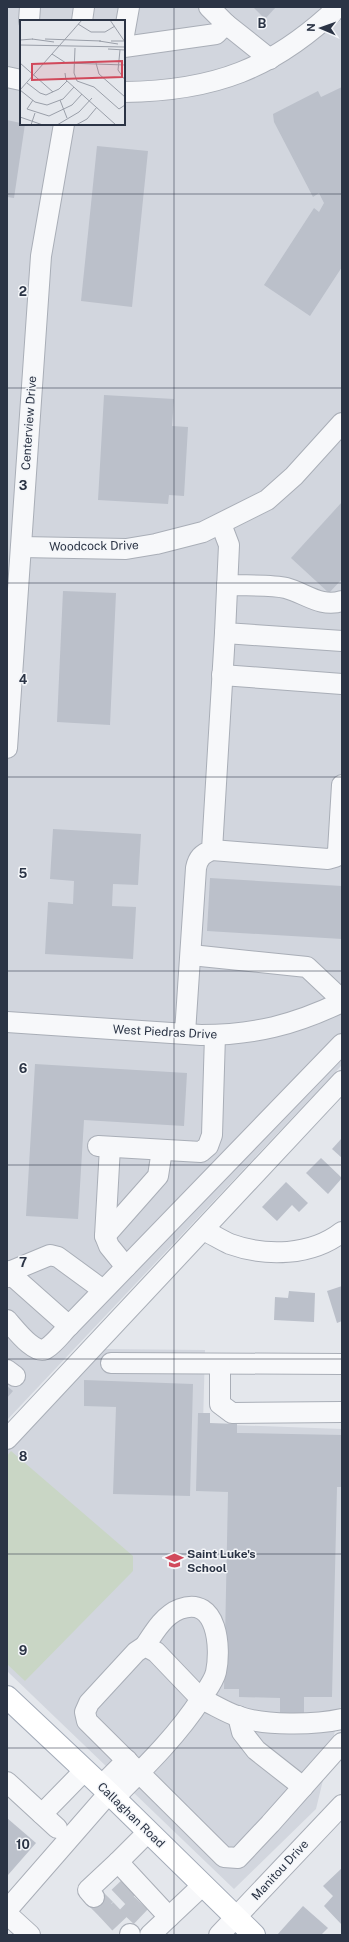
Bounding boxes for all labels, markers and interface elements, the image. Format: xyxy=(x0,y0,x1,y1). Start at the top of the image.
north arrow xyxy=(301,8,341,48)
text: B xyxy=(258,16,267,31)
inset map xyxy=(20,20,125,125)
text: N xyxy=(305,23,317,32)
text: 2 xyxy=(19,284,27,299)
street label: Centerview Drive xyxy=(19,375,39,471)
text: 3 xyxy=(19,478,28,493)
street label: Woodcock Drive xyxy=(49,538,139,554)
text: 4 xyxy=(19,672,28,687)
text: 5 xyxy=(19,866,28,881)
street label: West Piedras Drive xyxy=(112,1022,218,1042)
text: 6 xyxy=(19,1061,28,1076)
text: 7 xyxy=(19,1255,27,1270)
text: 8 xyxy=(19,1449,28,1464)
place label: Saint Luke's School xyxy=(187,1547,256,1575)
school or university icon: Saint Luke's School xyxy=(164,1551,184,1571)
text: 9 xyxy=(19,1643,27,1658)
street label: Callaghan Road xyxy=(95,1779,167,1851)
text: 10 xyxy=(16,1837,30,1852)
street label: Manitou Drive xyxy=(249,1837,312,1903)

